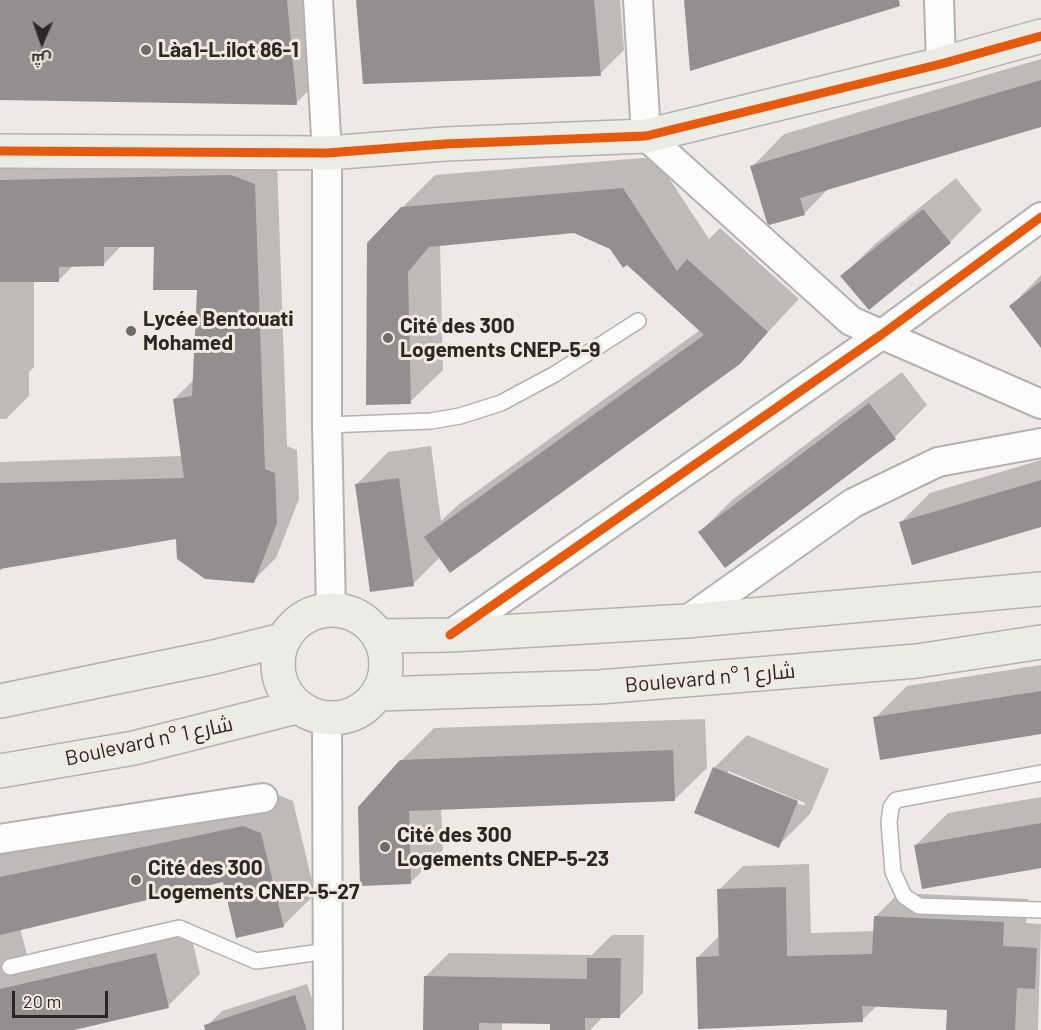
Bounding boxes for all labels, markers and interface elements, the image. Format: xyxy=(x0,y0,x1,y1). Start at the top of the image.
north arrow xyxy=(12,12,72,72)
place label: Làa1-L.ilot 86-1 xyxy=(158,37,299,63)
marker: Làa1-L.ilot 86-1 xyxy=(139,43,153,57)
text: ش xyxy=(31,51,52,70)
place label: Lycée Bentouati Mohamed xyxy=(143,306,294,356)
place label: Cité des 300 Logements CNEP-5-9 xyxy=(400,313,600,363)
marker: Lycée Bentouati Mohamed xyxy=(124,324,138,338)
marker: Cité des 300 Logements CNEP-5-9 xyxy=(381,331,395,345)
street label: Boulevard n° شارع 1 xyxy=(624,658,796,698)
street label: Boulevard n° شارع 1 xyxy=(63,711,235,771)
place label: Cité des 300 Logements CNEP-5-23 xyxy=(397,822,609,872)
marker: Cité des 300 Logements CNEP-5-23 xyxy=(378,840,392,854)
place label: Cité des 300 Logements CNEP-5-27 xyxy=(148,855,359,905)
marker: Cité des 300 Logements CNEP-5-27 xyxy=(129,873,143,887)
scale bar xyxy=(15,979,111,1017)
text: 20 m xyxy=(23,990,61,1012)

